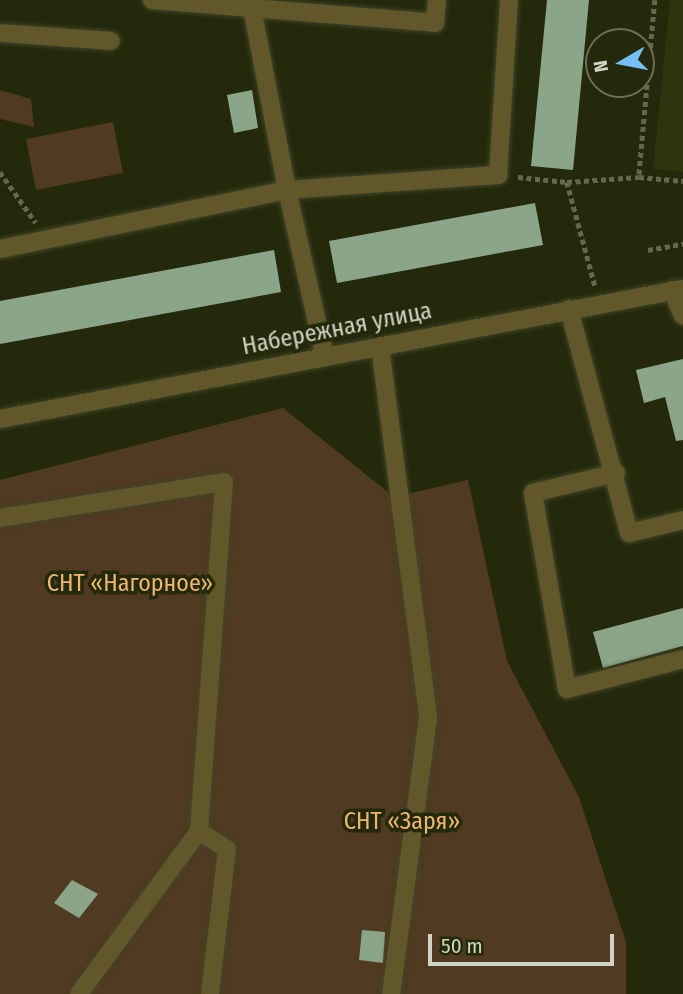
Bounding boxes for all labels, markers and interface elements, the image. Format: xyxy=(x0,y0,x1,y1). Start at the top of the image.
north arrow xyxy=(585,28,655,98)
text: N xyxy=(588,59,613,74)
street label: Набережная улица xyxy=(240,296,434,362)
park label: СНТ «Нагорное» xyxy=(47,570,213,598)
park label: СНТ «Заря» xyxy=(344,808,460,836)
scale bar xyxy=(431,920,616,964)
text: 50 m xyxy=(441,933,483,959)

